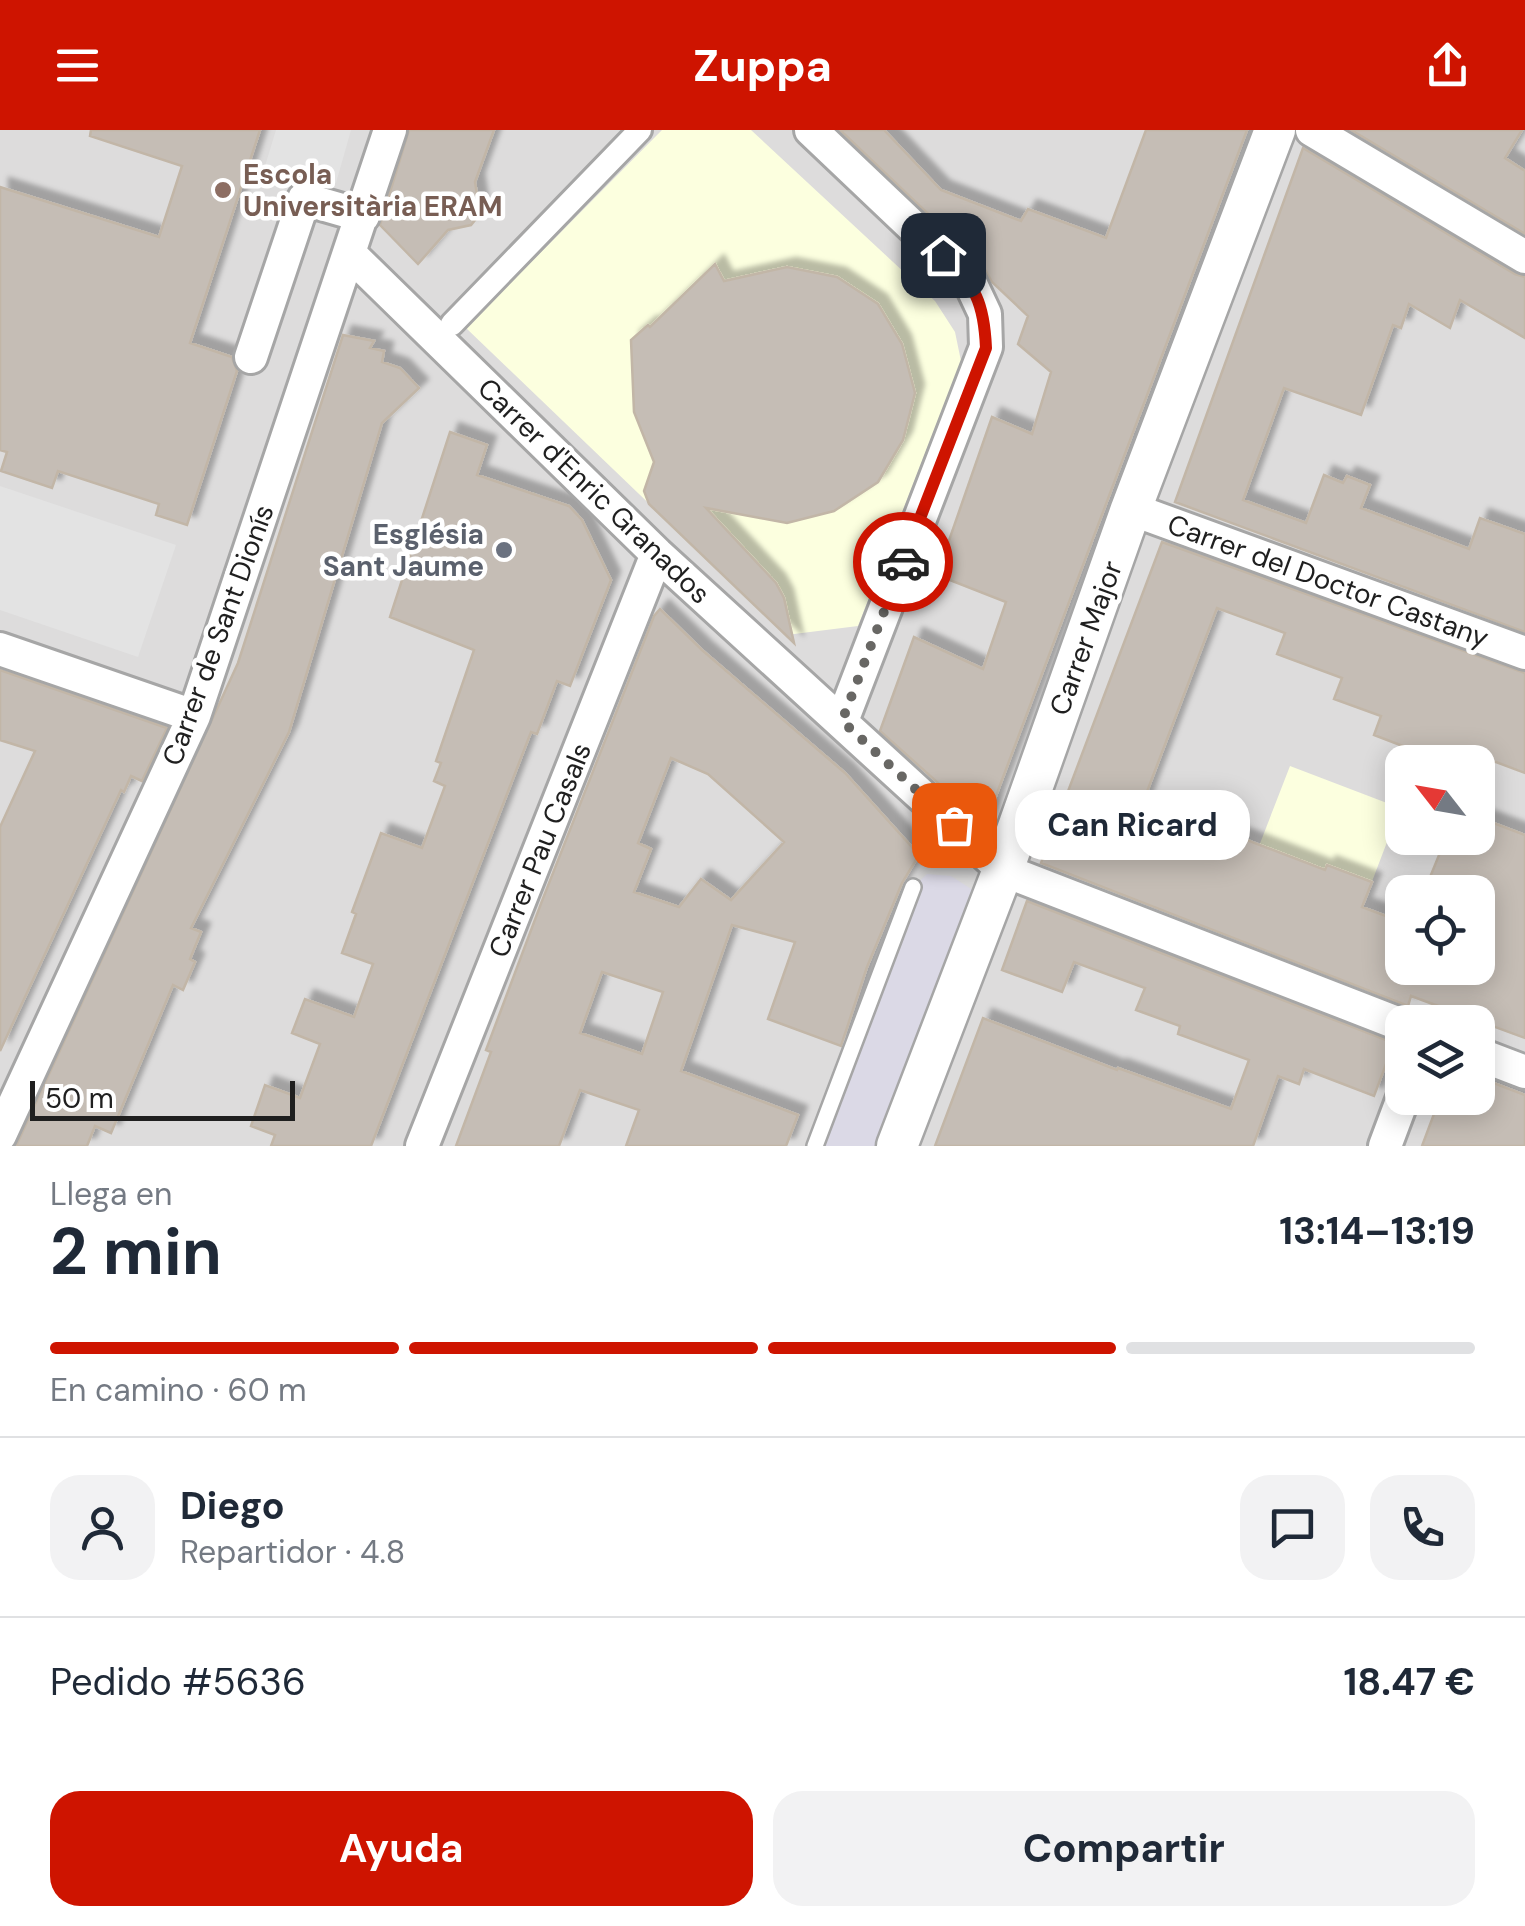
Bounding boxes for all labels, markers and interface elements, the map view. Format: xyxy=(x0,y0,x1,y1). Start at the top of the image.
text: Zuppa xyxy=(693,36,832,95)
icon: menu xyxy=(50,38,105,93)
icon: share xyxy=(1420,38,1475,93)
place label: Escola Universitària ERAM xyxy=(243,156,502,225)
marker: Escola Universitària ERAM xyxy=(212,179,234,201)
pin xyxy=(901,213,986,298)
icon: home xyxy=(916,228,971,283)
street label: Carrer d'Enric Granados xyxy=(470,370,718,612)
street label: Carrer de Sant Dionís xyxy=(154,499,282,771)
street label: Carrer del Doctor Castany xyxy=(1162,506,1494,656)
courier xyxy=(853,512,953,612)
place label: Església Sant Jaume xyxy=(323,516,484,585)
icon: car xyxy=(876,535,931,590)
marker: Església Sant Jaume xyxy=(493,539,515,561)
street label: Carrer Major xyxy=(1041,556,1131,720)
street label: Carrer Pau Casals xyxy=(480,737,600,963)
north arrow xyxy=(1385,745,1495,855)
map controls xyxy=(1385,745,1495,1115)
pin xyxy=(912,783,997,868)
callout: Can Ricard xyxy=(1014,790,1249,860)
icon: bag xyxy=(927,798,982,853)
text: Can Ricard xyxy=(1047,804,1218,846)
button: locate xyxy=(1385,875,1495,985)
button: layers xyxy=(1385,1005,1495,1115)
scale bar xyxy=(30,1076,295,1120)
text: 50 m xyxy=(45,1080,114,1117)
text: Llega en xyxy=(50,1173,172,1215)
text: 13:14–13:19 xyxy=(1279,1206,1475,1256)
text: 2 min xyxy=(50,1210,222,1294)
text: En camino · 60 m xyxy=(50,1369,307,1411)
button: person xyxy=(50,1475,155,1580)
button: chat xyxy=(1240,1475,1345,1580)
button: phone xyxy=(1370,1475,1475,1580)
text: Diego xyxy=(180,1481,285,1531)
text: Repartidor · 4.8 xyxy=(180,1531,405,1573)
text: Pedido #5636 xyxy=(50,1657,306,1707)
text: 18.47 € xyxy=(1343,1657,1475,1707)
button: Ayuda xyxy=(50,1791,753,1906)
button: Compartir xyxy=(773,1791,1475,1906)

